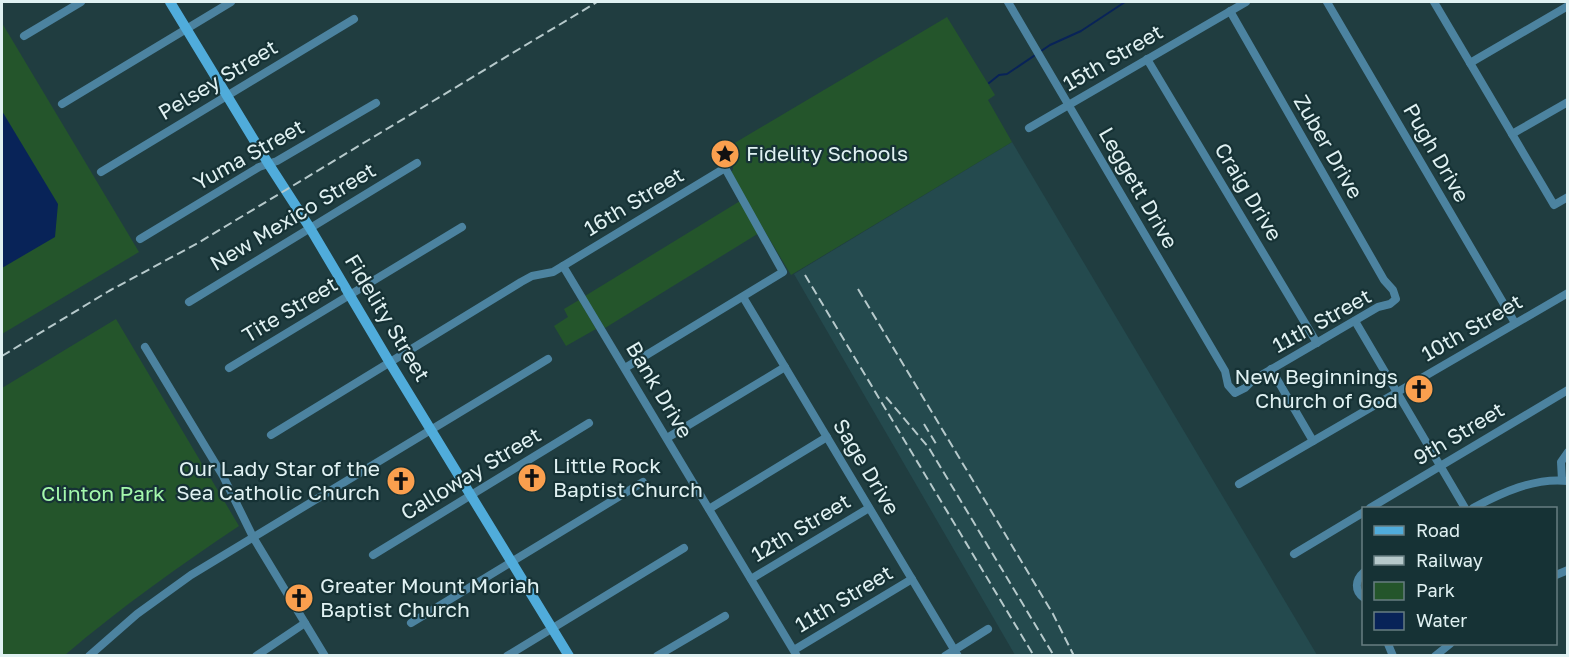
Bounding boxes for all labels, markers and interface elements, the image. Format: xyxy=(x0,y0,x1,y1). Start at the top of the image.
street label: 15th Street xyxy=(1058,18,1167,96)
street label: Pelsey Street xyxy=(153,33,282,125)
street label: Zuber Drive xyxy=(1289,90,1369,203)
street label: Pugh Drive xyxy=(1398,99,1476,206)
street label: Yuma Street xyxy=(189,113,308,195)
street label: Leggett Drive xyxy=(1094,122,1184,253)
place icon: Fidelity Schools xyxy=(709,138,741,170)
street label: Craig Drive xyxy=(1209,138,1288,245)
place label: Fidelity Schools xyxy=(746,140,908,166)
street label: New Mexico Street xyxy=(205,156,380,276)
street label: 16th Street xyxy=(579,161,688,241)
street label: Fidelity Street xyxy=(340,249,436,386)
street label: Tite Street xyxy=(237,271,342,348)
street label: 11th Street xyxy=(1267,282,1376,358)
street label: 10th Street xyxy=(1417,288,1526,366)
street label: Bank Drive xyxy=(621,336,699,442)
place label: New Beginnings Church of God xyxy=(1235,363,1398,413)
church icon: New Beginnings Church of God xyxy=(1403,373,1435,405)
street label: 9th Street xyxy=(1408,396,1509,470)
street label: Sage Drive xyxy=(828,414,906,519)
street label: Calloway Street xyxy=(396,421,545,525)
place label: Little Rock Baptist Church xyxy=(553,452,703,502)
place label: Our Lady Star of the Sea Catholic Church xyxy=(176,455,380,505)
church icon: Little Rock Baptist Church xyxy=(516,462,548,494)
church icon: Our Lady Star of the Sea Catholic Church xyxy=(385,465,417,497)
park label: Clinton Park xyxy=(41,480,165,506)
street label: 12th Street xyxy=(746,487,855,567)
legend xyxy=(1362,507,1557,645)
text: Road xyxy=(1416,519,1460,541)
text: Railway xyxy=(1416,549,1483,571)
street label: 11th Street xyxy=(790,559,897,637)
place label: Greater Mount Moriah Baptist Church xyxy=(320,572,540,622)
text: Park xyxy=(1416,579,1455,601)
church icon: Greater Mount Moriah Baptist Church xyxy=(283,582,315,614)
text: Water xyxy=(1416,609,1467,631)

